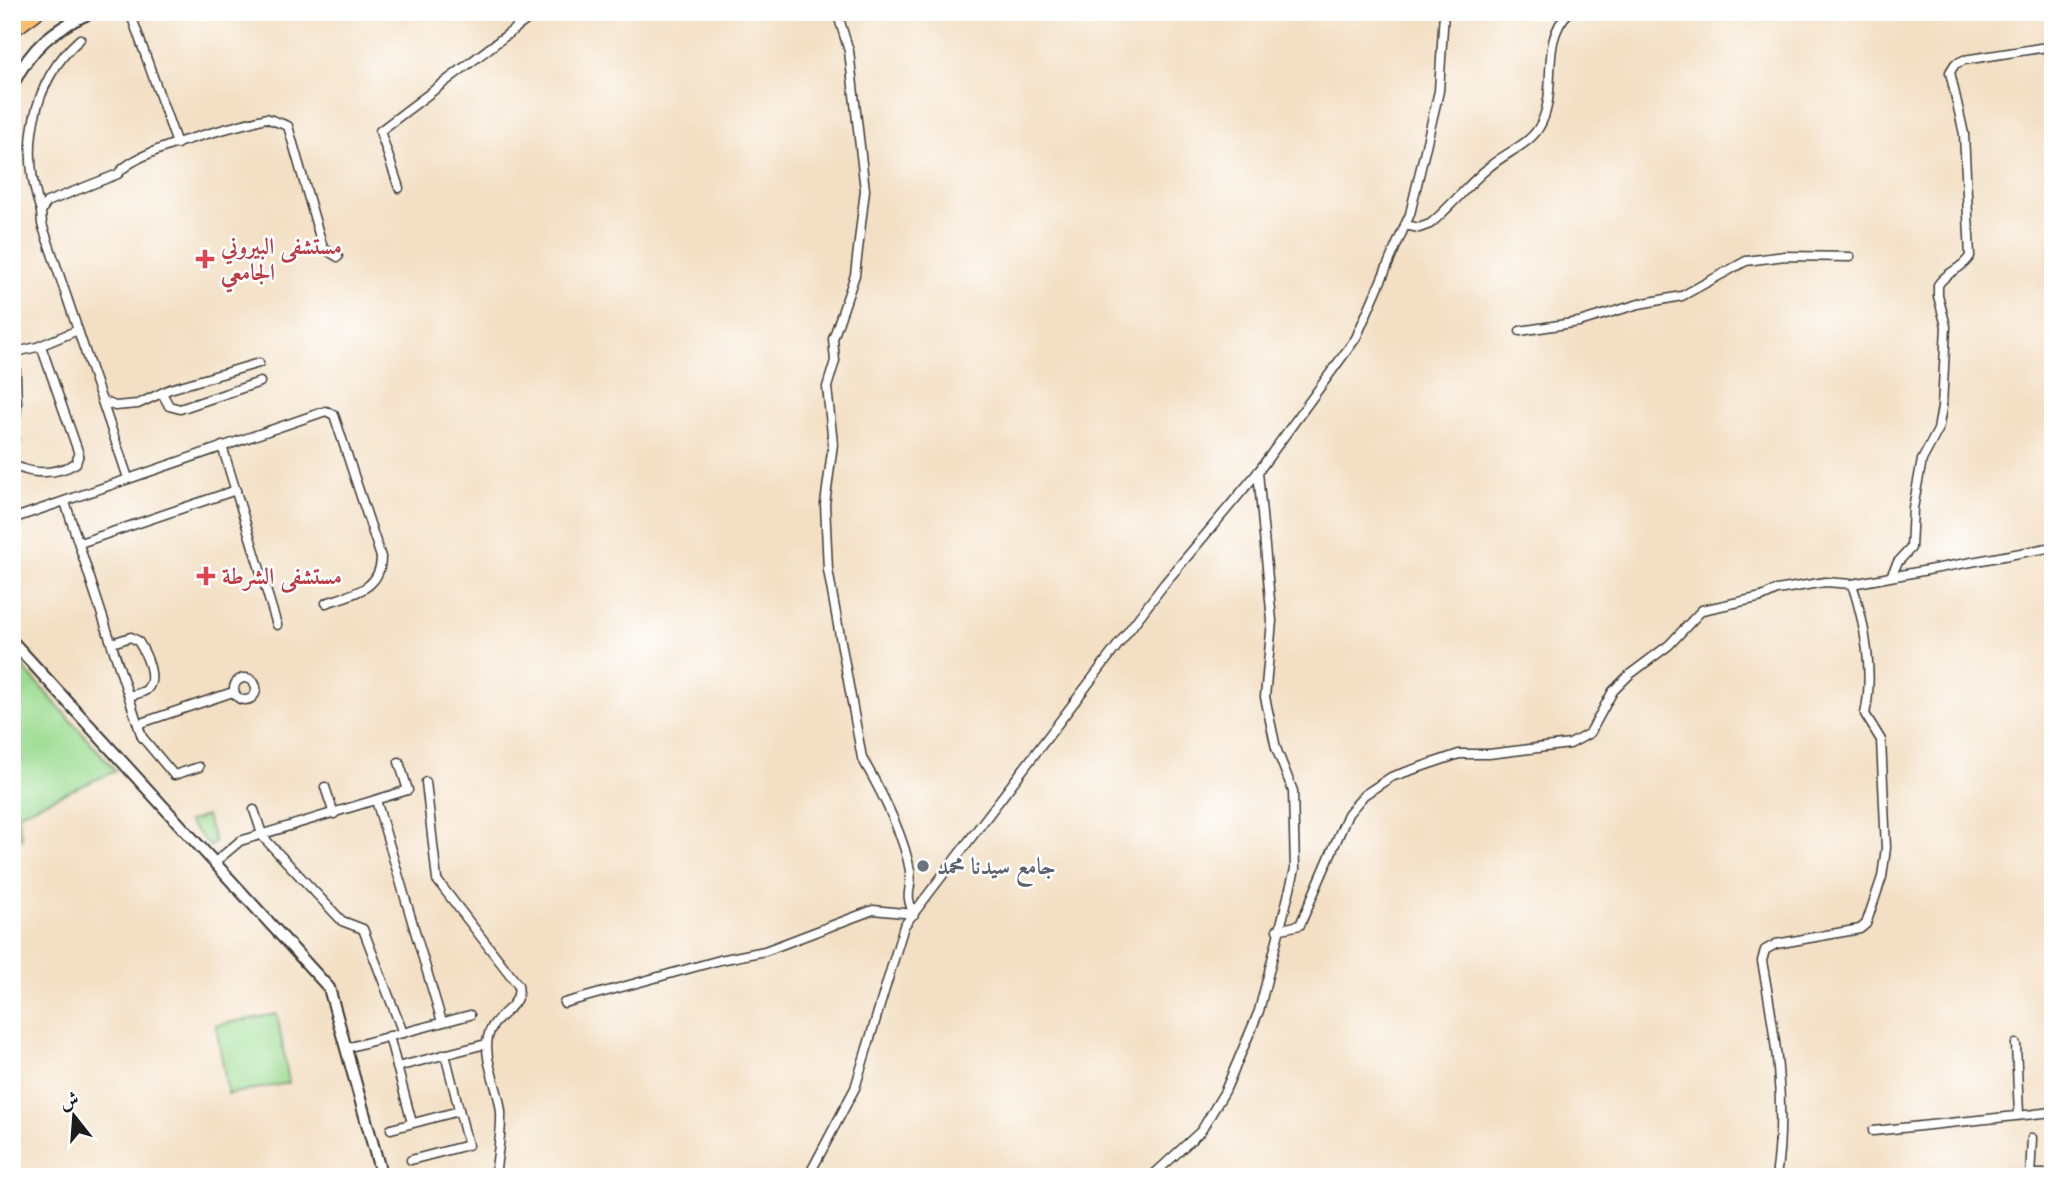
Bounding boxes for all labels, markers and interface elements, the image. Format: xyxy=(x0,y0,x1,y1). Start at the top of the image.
place label: مستشفى البيروني الجامعي xyxy=(220,231,342,293)
marker: مستشفى البيروني الجامعي xyxy=(195,249,215,269)
place label: مستشفى الشرطة xyxy=(222,561,342,593)
marker: مستشفى الشرطة xyxy=(196,566,216,586)
place label: جامع سيدنا محمد xyxy=(937,851,1056,888)
marker: جامع سيدنا محمد xyxy=(915,858,931,874)
north arrow xyxy=(38,1080,108,1150)
text: ش xyxy=(57,1086,82,1116)

